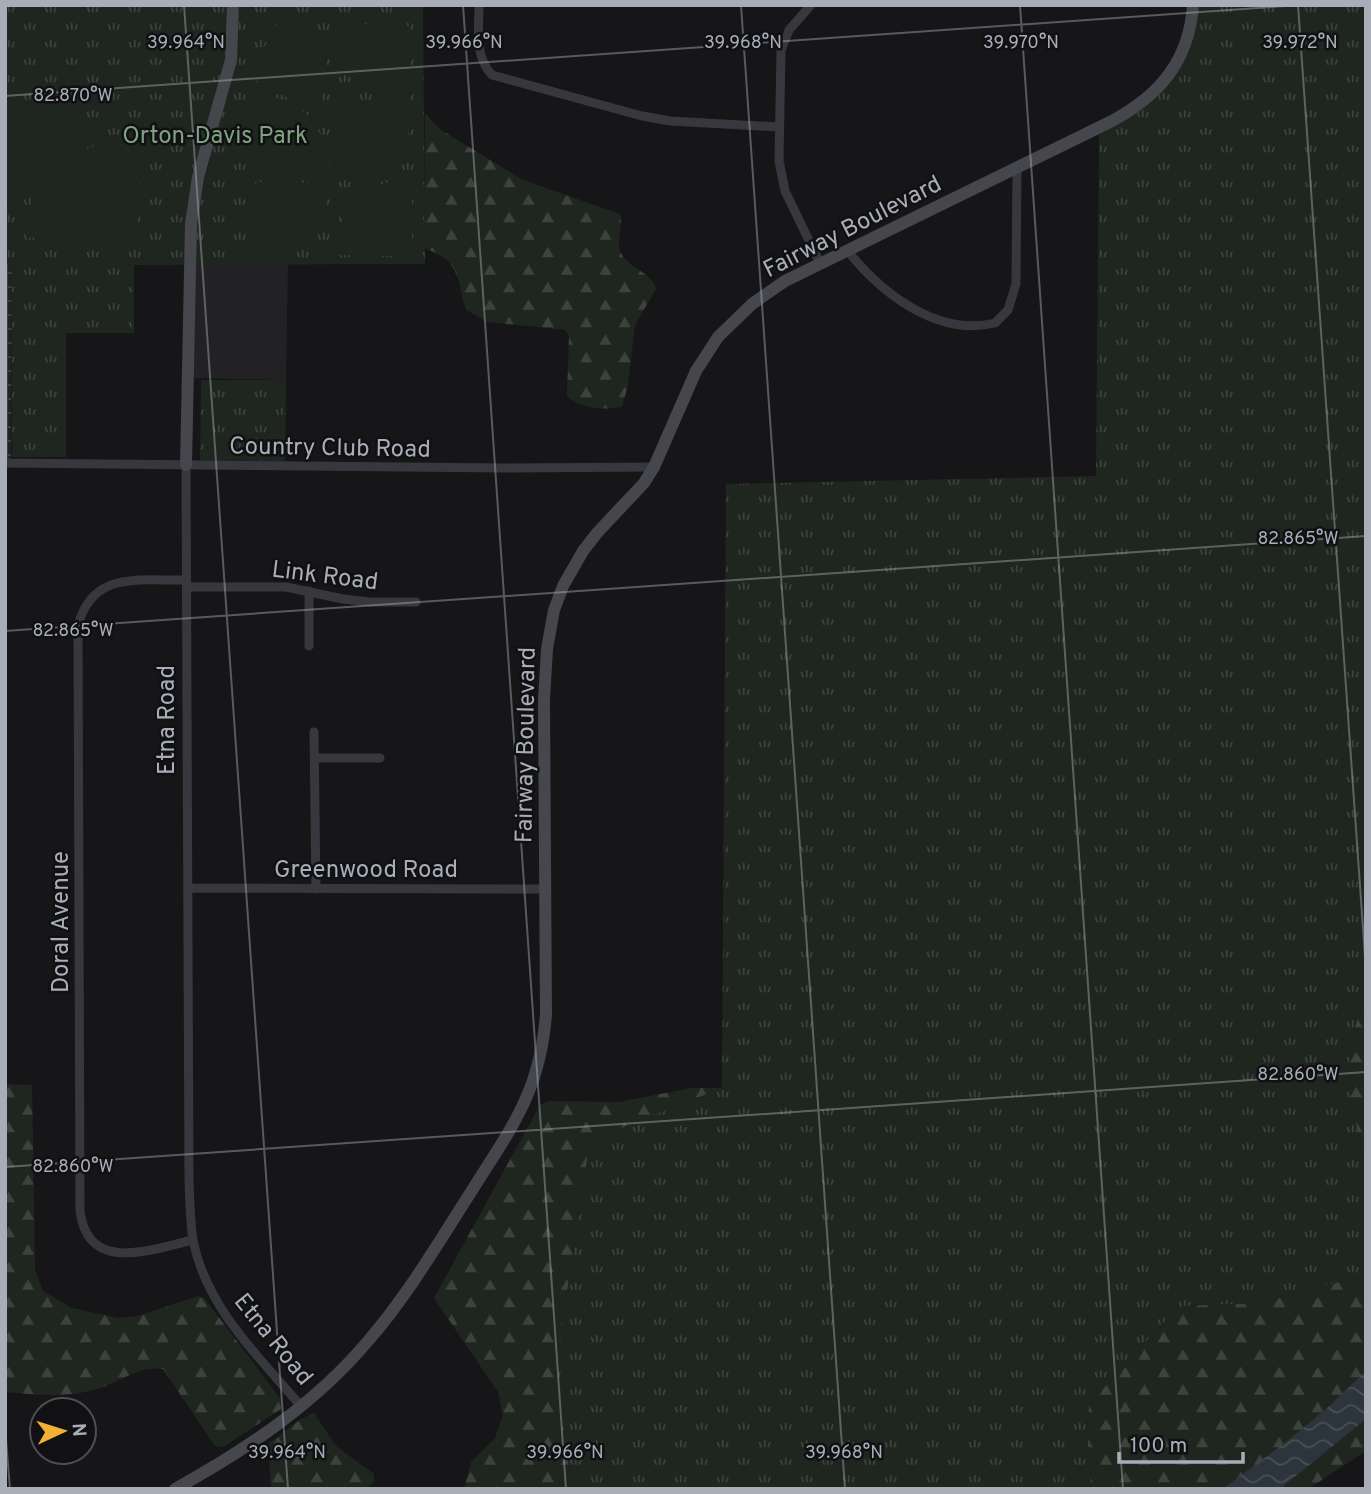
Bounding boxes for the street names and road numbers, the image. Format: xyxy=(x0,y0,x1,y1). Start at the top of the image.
street label: Fairway Boulevard xyxy=(759,170,947,286)
street label: Country Club Road xyxy=(229,432,431,466)
street label: Link Road xyxy=(270,556,380,598)
street label: Fairway Boulevard xyxy=(510,647,544,843)
street label: Etna Road xyxy=(153,665,183,775)
street label: Doral Avenue xyxy=(47,851,77,993)
street label: Greenwood Road xyxy=(274,856,458,886)
street label: Etna Road xyxy=(226,1288,319,1392)

